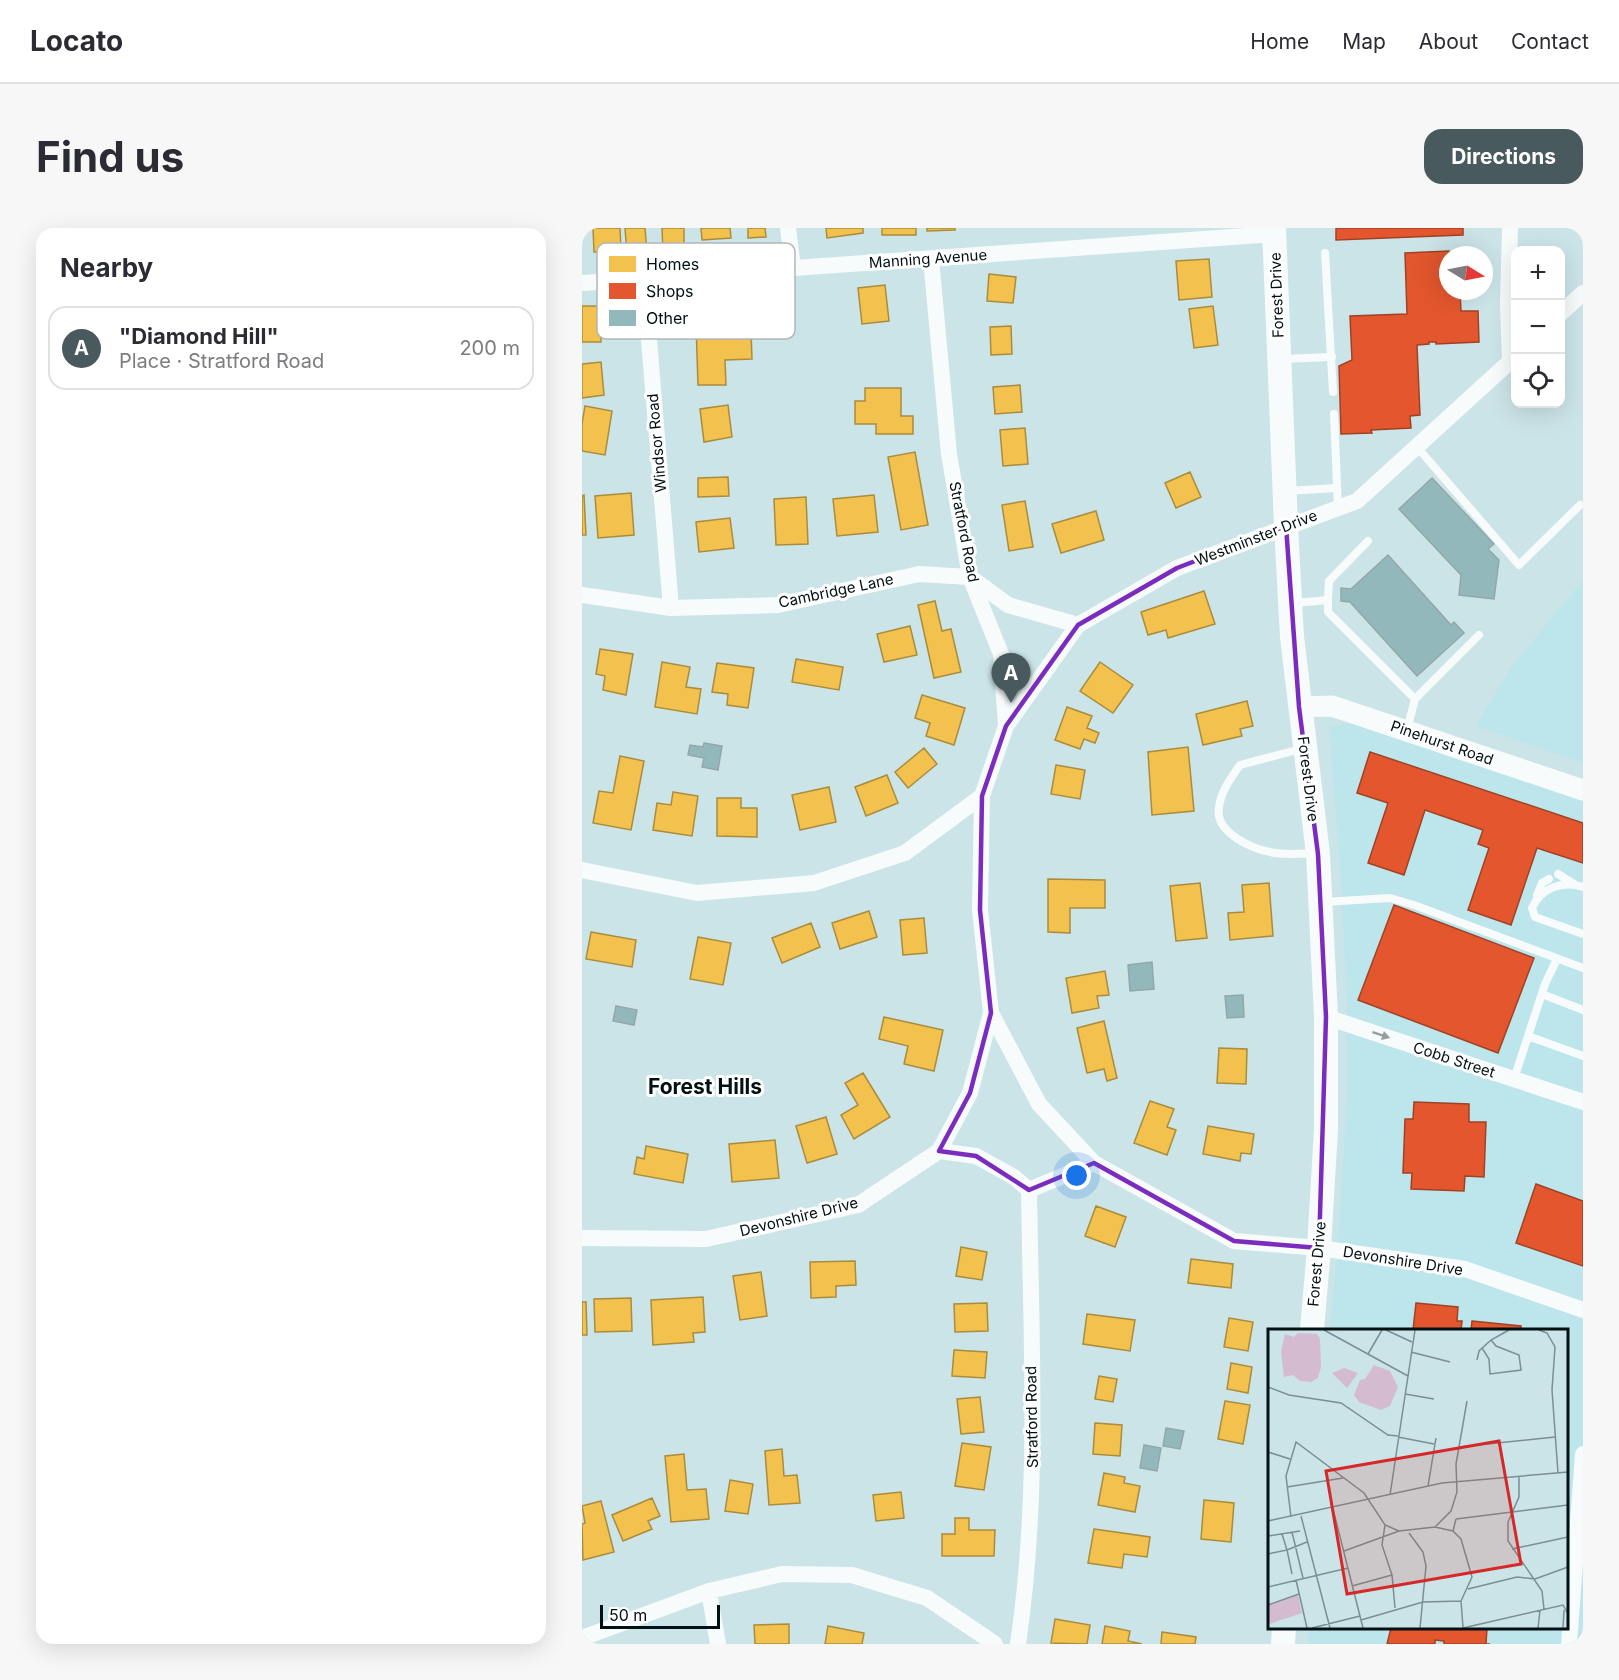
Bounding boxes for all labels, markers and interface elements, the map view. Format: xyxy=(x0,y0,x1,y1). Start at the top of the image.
text: Locato xyxy=(30,24,123,58)
text: Home xyxy=(1250,29,1309,54)
text: Map xyxy=(1342,29,1386,54)
text: About xyxy=(1419,29,1478,54)
text: Contact xyxy=(1511,29,1589,54)
button: Directions xyxy=(1424,129,1583,184)
text: Find us xyxy=(36,131,184,182)
legend xyxy=(597,243,795,339)
street label: Manning Avenue xyxy=(868,245,988,272)
north arrow xyxy=(1439,246,1493,300)
map controls xyxy=(1511,246,1565,408)
button: + xyxy=(1511,246,1565,300)
text: Nearby xyxy=(60,252,153,283)
street label: Forest Drive xyxy=(1266,252,1287,338)
text: Homes xyxy=(646,254,699,274)
text: Shops xyxy=(646,281,694,301)
button: − xyxy=(1511,300,1565,354)
text: Other xyxy=(646,308,688,328)
text: "Diamond Hill" xyxy=(119,323,279,349)
text: A xyxy=(74,336,89,360)
text: 200 m xyxy=(459,336,520,360)
text: Place · Stratford Road xyxy=(119,349,324,373)
button: locate xyxy=(1511,354,1565,408)
street label: Windsor Road xyxy=(643,393,670,493)
street label: Stratford Road xyxy=(945,480,984,584)
street label: Westminster Drive xyxy=(1192,505,1320,570)
street label: Cambridge Lane xyxy=(777,569,895,612)
pin: A xyxy=(992,654,1030,703)
street label: Pinehurst Road xyxy=(1388,716,1496,769)
street label: Forest Drive xyxy=(1294,735,1323,823)
one-way arrow xyxy=(1372,1031,1390,1041)
street label: Cobb Street xyxy=(1411,1037,1498,1082)
district label: Forest Hills xyxy=(648,1074,762,1099)
your location xyxy=(1062,1161,1091,1190)
street label: Devonshire Drive xyxy=(738,1193,860,1240)
street label: Forest Drive xyxy=(1303,1220,1330,1307)
street label: Devonshire Drive xyxy=(1342,1242,1464,1279)
inset map xyxy=(1268,1329,1568,1629)
street label: Stratford Road xyxy=(1021,1366,1042,1468)
scale bar xyxy=(600,1602,720,1630)
text: 50 m xyxy=(609,1605,647,1625)

